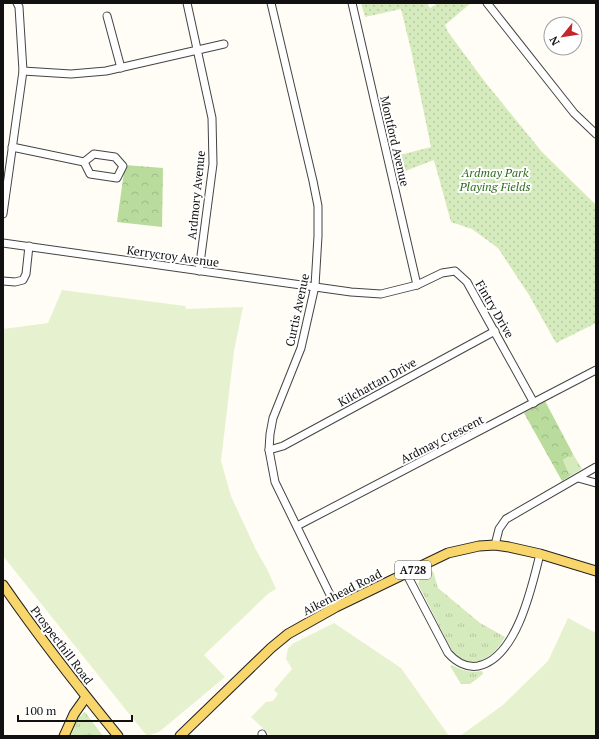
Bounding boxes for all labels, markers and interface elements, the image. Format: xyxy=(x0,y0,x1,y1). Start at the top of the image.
north arrow xyxy=(543,16,583,56)
text: N xyxy=(546,33,562,48)
street label: Montford Avenue xyxy=(377,94,413,188)
street label: Ardmory Avenue xyxy=(184,150,208,240)
park label: Ardmay Park Playing Fields xyxy=(459,165,530,194)
street label: Kerrycroy Avenue xyxy=(126,242,220,270)
street label: Curtis Avenue xyxy=(282,272,312,348)
street label: Fintry Drive xyxy=(472,277,518,341)
street label: Kilchattan Drive xyxy=(335,354,419,410)
street label: Ardmay Crescent xyxy=(398,411,487,466)
road number: A728 xyxy=(395,561,431,579)
street label: Aikenhead Road xyxy=(300,566,384,618)
street label: Prospecthill Road xyxy=(28,603,96,687)
scale bar xyxy=(18,697,132,723)
text: 100 m xyxy=(24,703,57,718)

